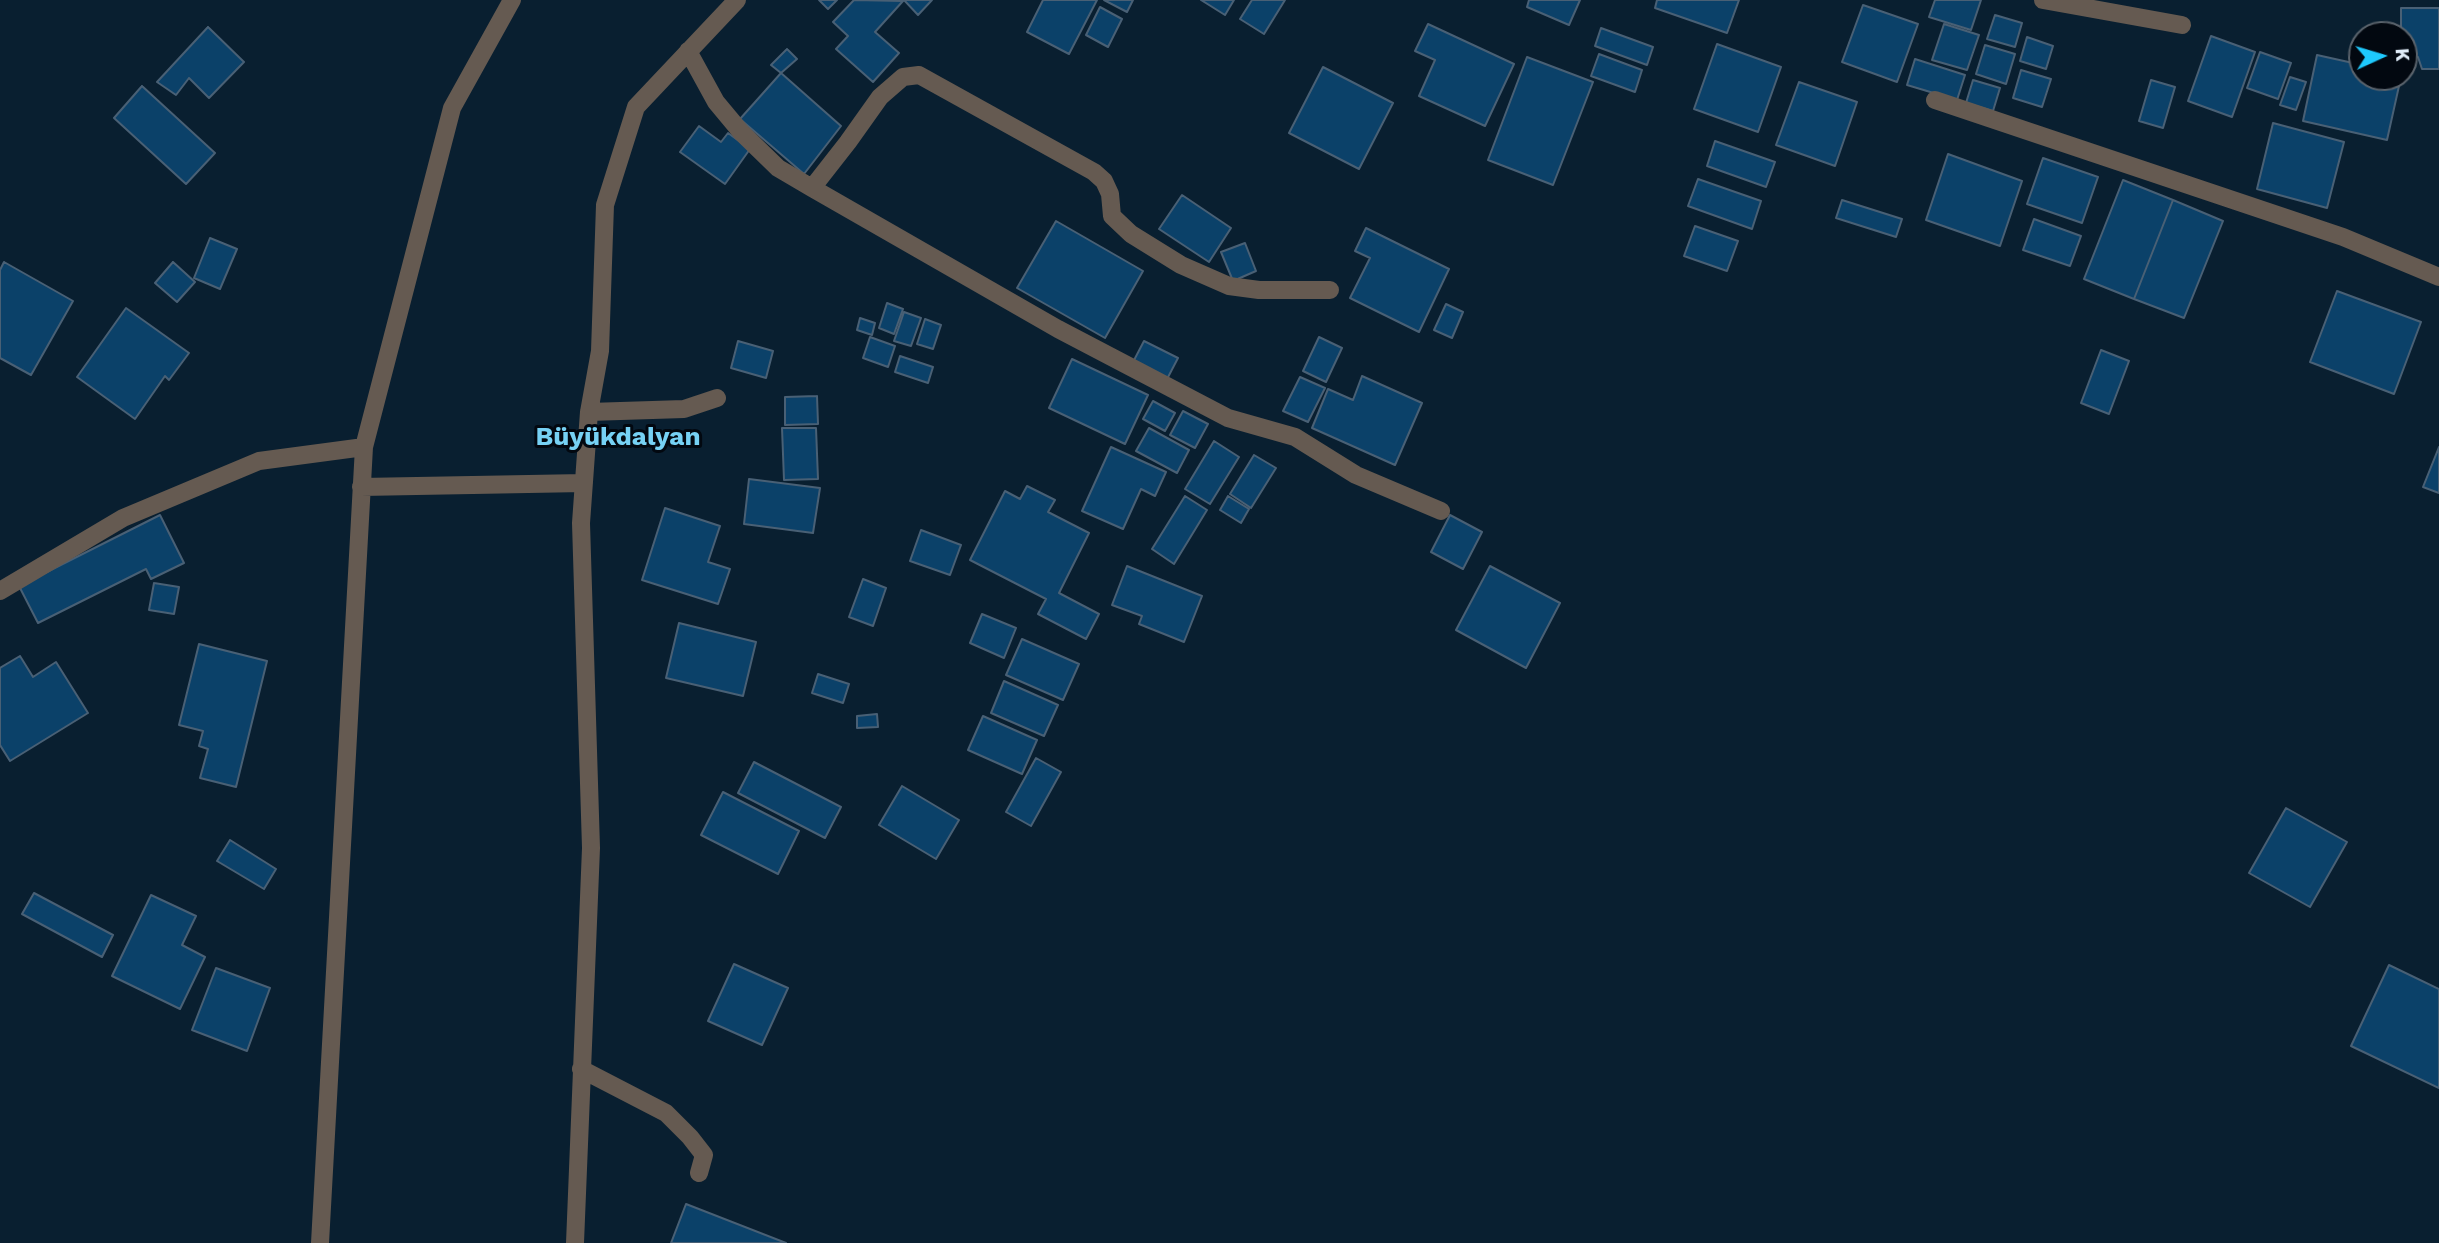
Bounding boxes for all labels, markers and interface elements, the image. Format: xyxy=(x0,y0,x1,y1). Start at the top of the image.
north arrow xyxy=(2348,21,2418,91)
text: K xyxy=(2391,47,2414,62)
district label: Büyükdalyan xyxy=(535,421,701,453)

